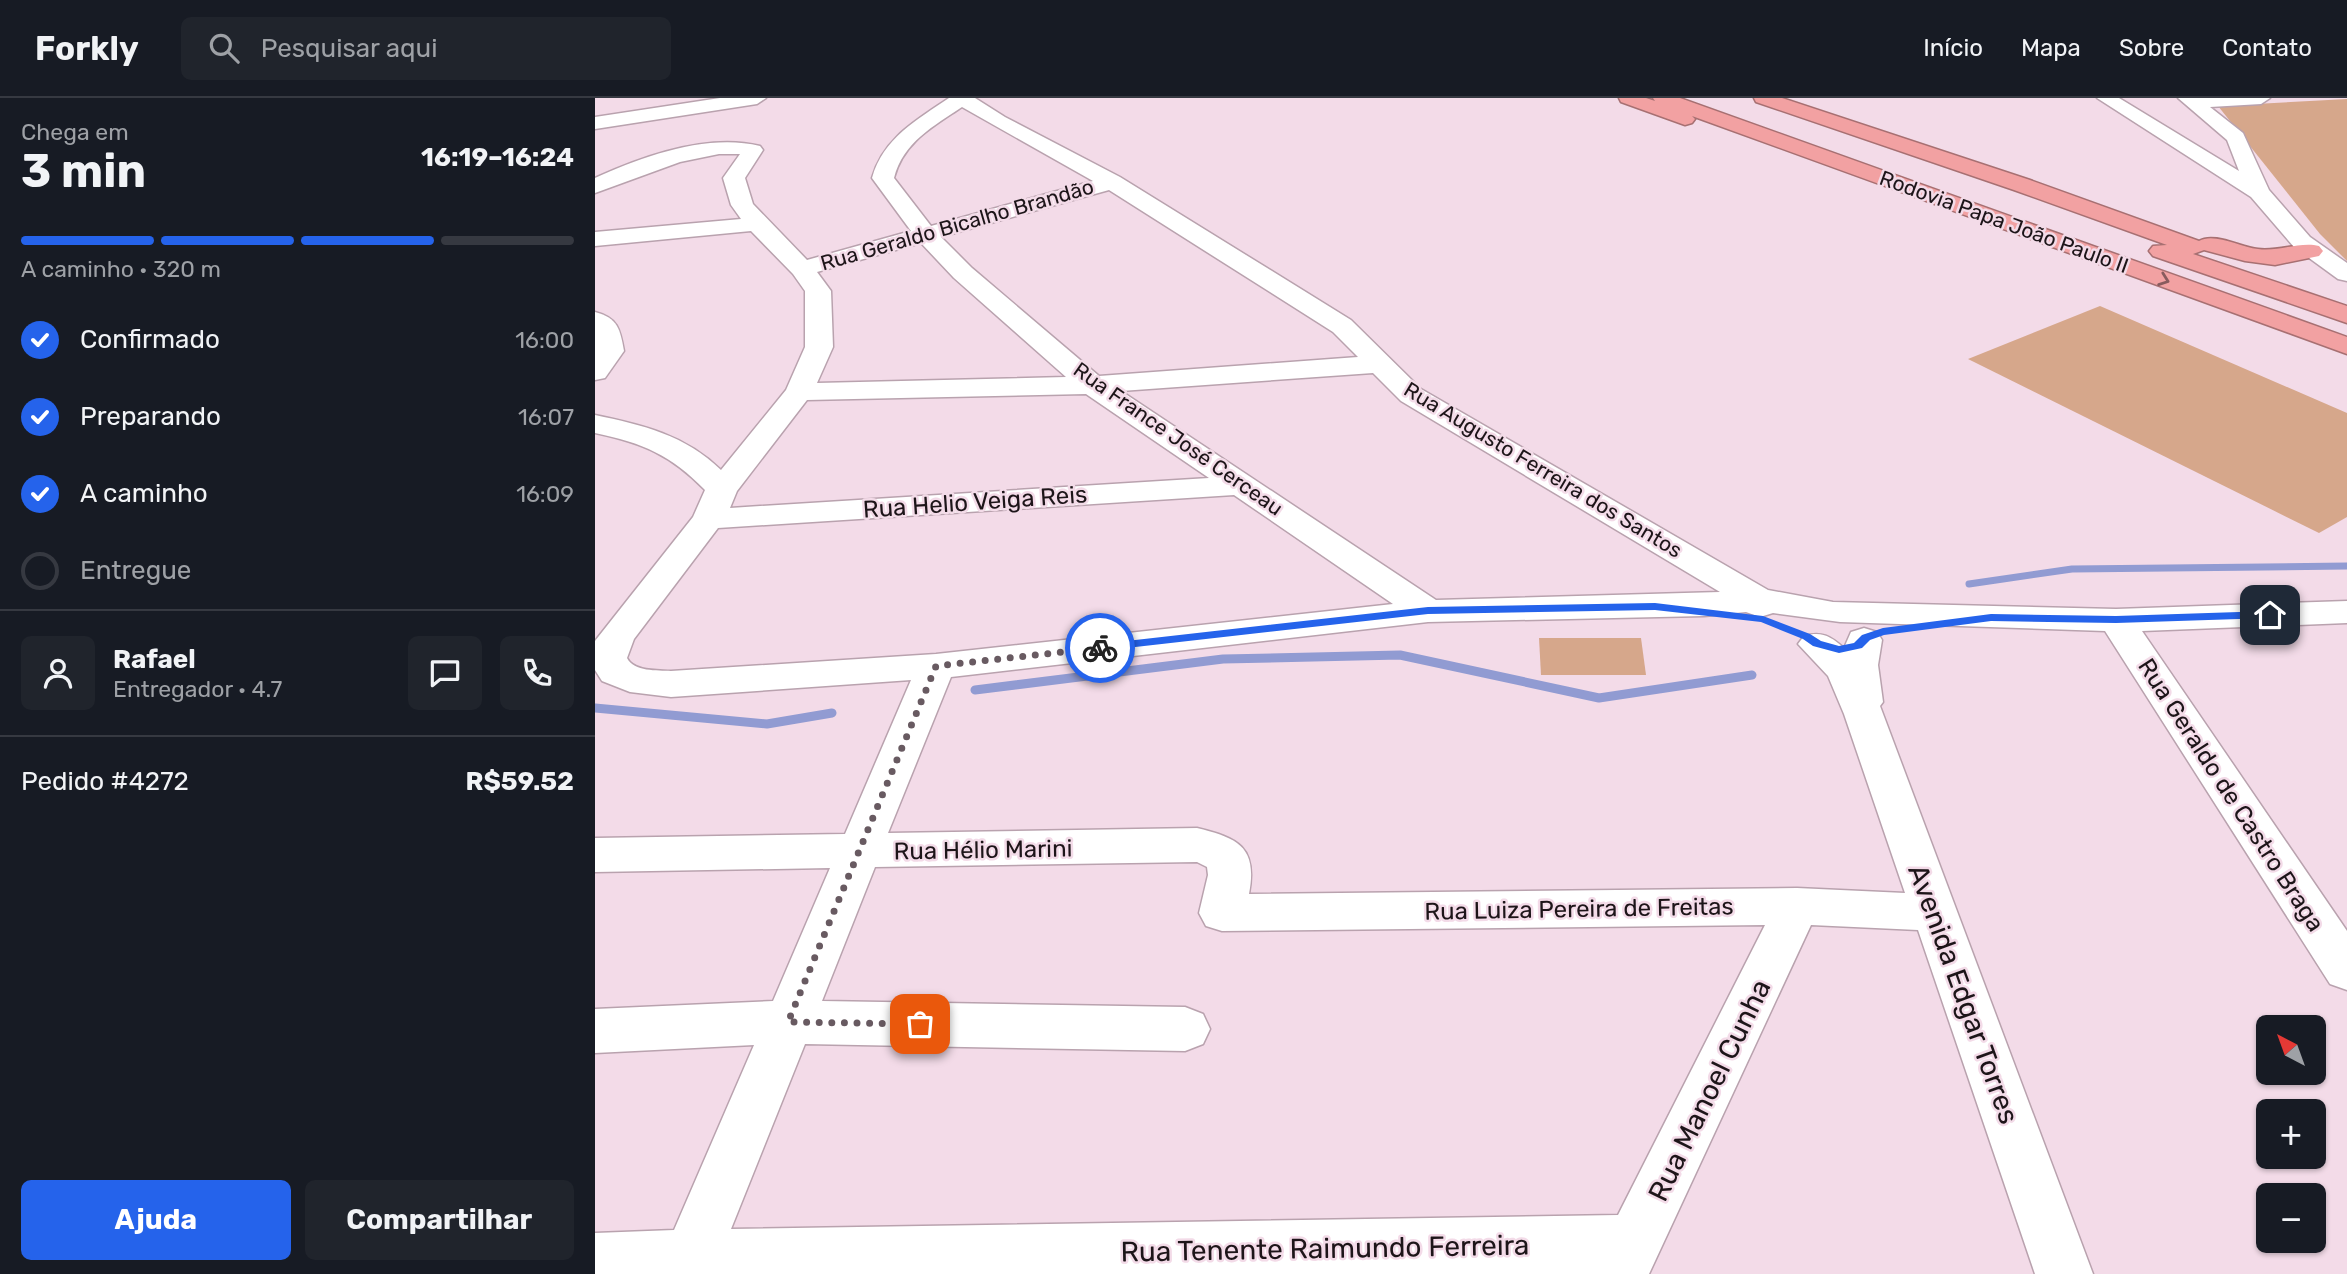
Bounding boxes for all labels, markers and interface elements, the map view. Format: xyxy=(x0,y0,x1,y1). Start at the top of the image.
search box xyxy=(181,17,671,80)
text: Forkly xyxy=(35,29,139,68)
icon: search xyxy=(205,29,243,67)
text: Pesquisar aqui xyxy=(261,33,438,64)
text: Início xyxy=(1923,34,1983,62)
text: Mapa xyxy=(2021,34,2081,62)
text: Sobre xyxy=(2119,34,2184,62)
text: Contato xyxy=(2222,34,2312,62)
text: Chega em xyxy=(21,118,129,146)
text: 16:19–16:24 xyxy=(421,142,574,173)
text: 3 min xyxy=(21,144,146,199)
street label: Rodovia Papa João Paulo II xyxy=(1876,165,2132,278)
street label: Rua Geraldo Bicalho Brandão xyxy=(817,173,1096,276)
text: A caminho · 320 m xyxy=(21,255,221,283)
one-way arrow xyxy=(2157,271,2169,285)
icon: check xyxy=(21,321,59,359)
text: Confirmado xyxy=(80,324,220,355)
text: 16:00 xyxy=(515,326,574,354)
street label: Rua France José Cerceau xyxy=(1069,357,1288,520)
street label: Rua Augusto Ferreira dos Santos xyxy=(1400,376,1687,563)
icon: check xyxy=(21,398,59,436)
text: Preparando xyxy=(80,401,221,432)
text: 16:07 xyxy=(518,403,574,431)
icon: check xyxy=(21,475,59,513)
text: A caminho xyxy=(80,478,208,509)
text: 16:09 xyxy=(516,480,574,508)
street label: Rua Helio Veiga Reis xyxy=(862,480,1088,524)
text: Entregue xyxy=(80,555,191,586)
pin xyxy=(2240,585,2300,645)
icon: home xyxy=(2251,596,2289,634)
courier xyxy=(1065,613,1135,683)
icon: bike xyxy=(1081,629,1119,667)
button: person xyxy=(21,636,95,710)
button: chat xyxy=(408,636,482,710)
button: phone xyxy=(500,636,574,710)
text: Rafael xyxy=(113,644,196,675)
street label: Rua Geraldo de Castro Braga xyxy=(2132,653,2330,937)
text: Entregador · 4.7 xyxy=(113,675,282,703)
text: Pedido #4272 xyxy=(21,766,189,797)
text: R$59.52 xyxy=(465,766,574,797)
street label: Rua Hélio Marini xyxy=(893,834,1073,866)
street label: Avenida Edgar Torres xyxy=(1901,860,2026,1128)
street label: Rua Luiza Pereira de Freitas xyxy=(1424,892,1734,926)
street label: Rua Manoel Cunha xyxy=(1641,974,1777,1206)
pin xyxy=(890,994,950,1054)
icon: bag xyxy=(901,1005,939,1043)
north arrow xyxy=(2256,1015,2326,1085)
map controls xyxy=(2256,1015,2326,1253)
button: + xyxy=(2256,1099,2326,1169)
button: Ajuda xyxy=(21,1180,291,1260)
button: Compartilhar xyxy=(305,1180,574,1260)
button: − xyxy=(2256,1183,2326,1253)
street label: Rua Tenente Raimundo Ferreira xyxy=(1120,1228,1530,1269)

